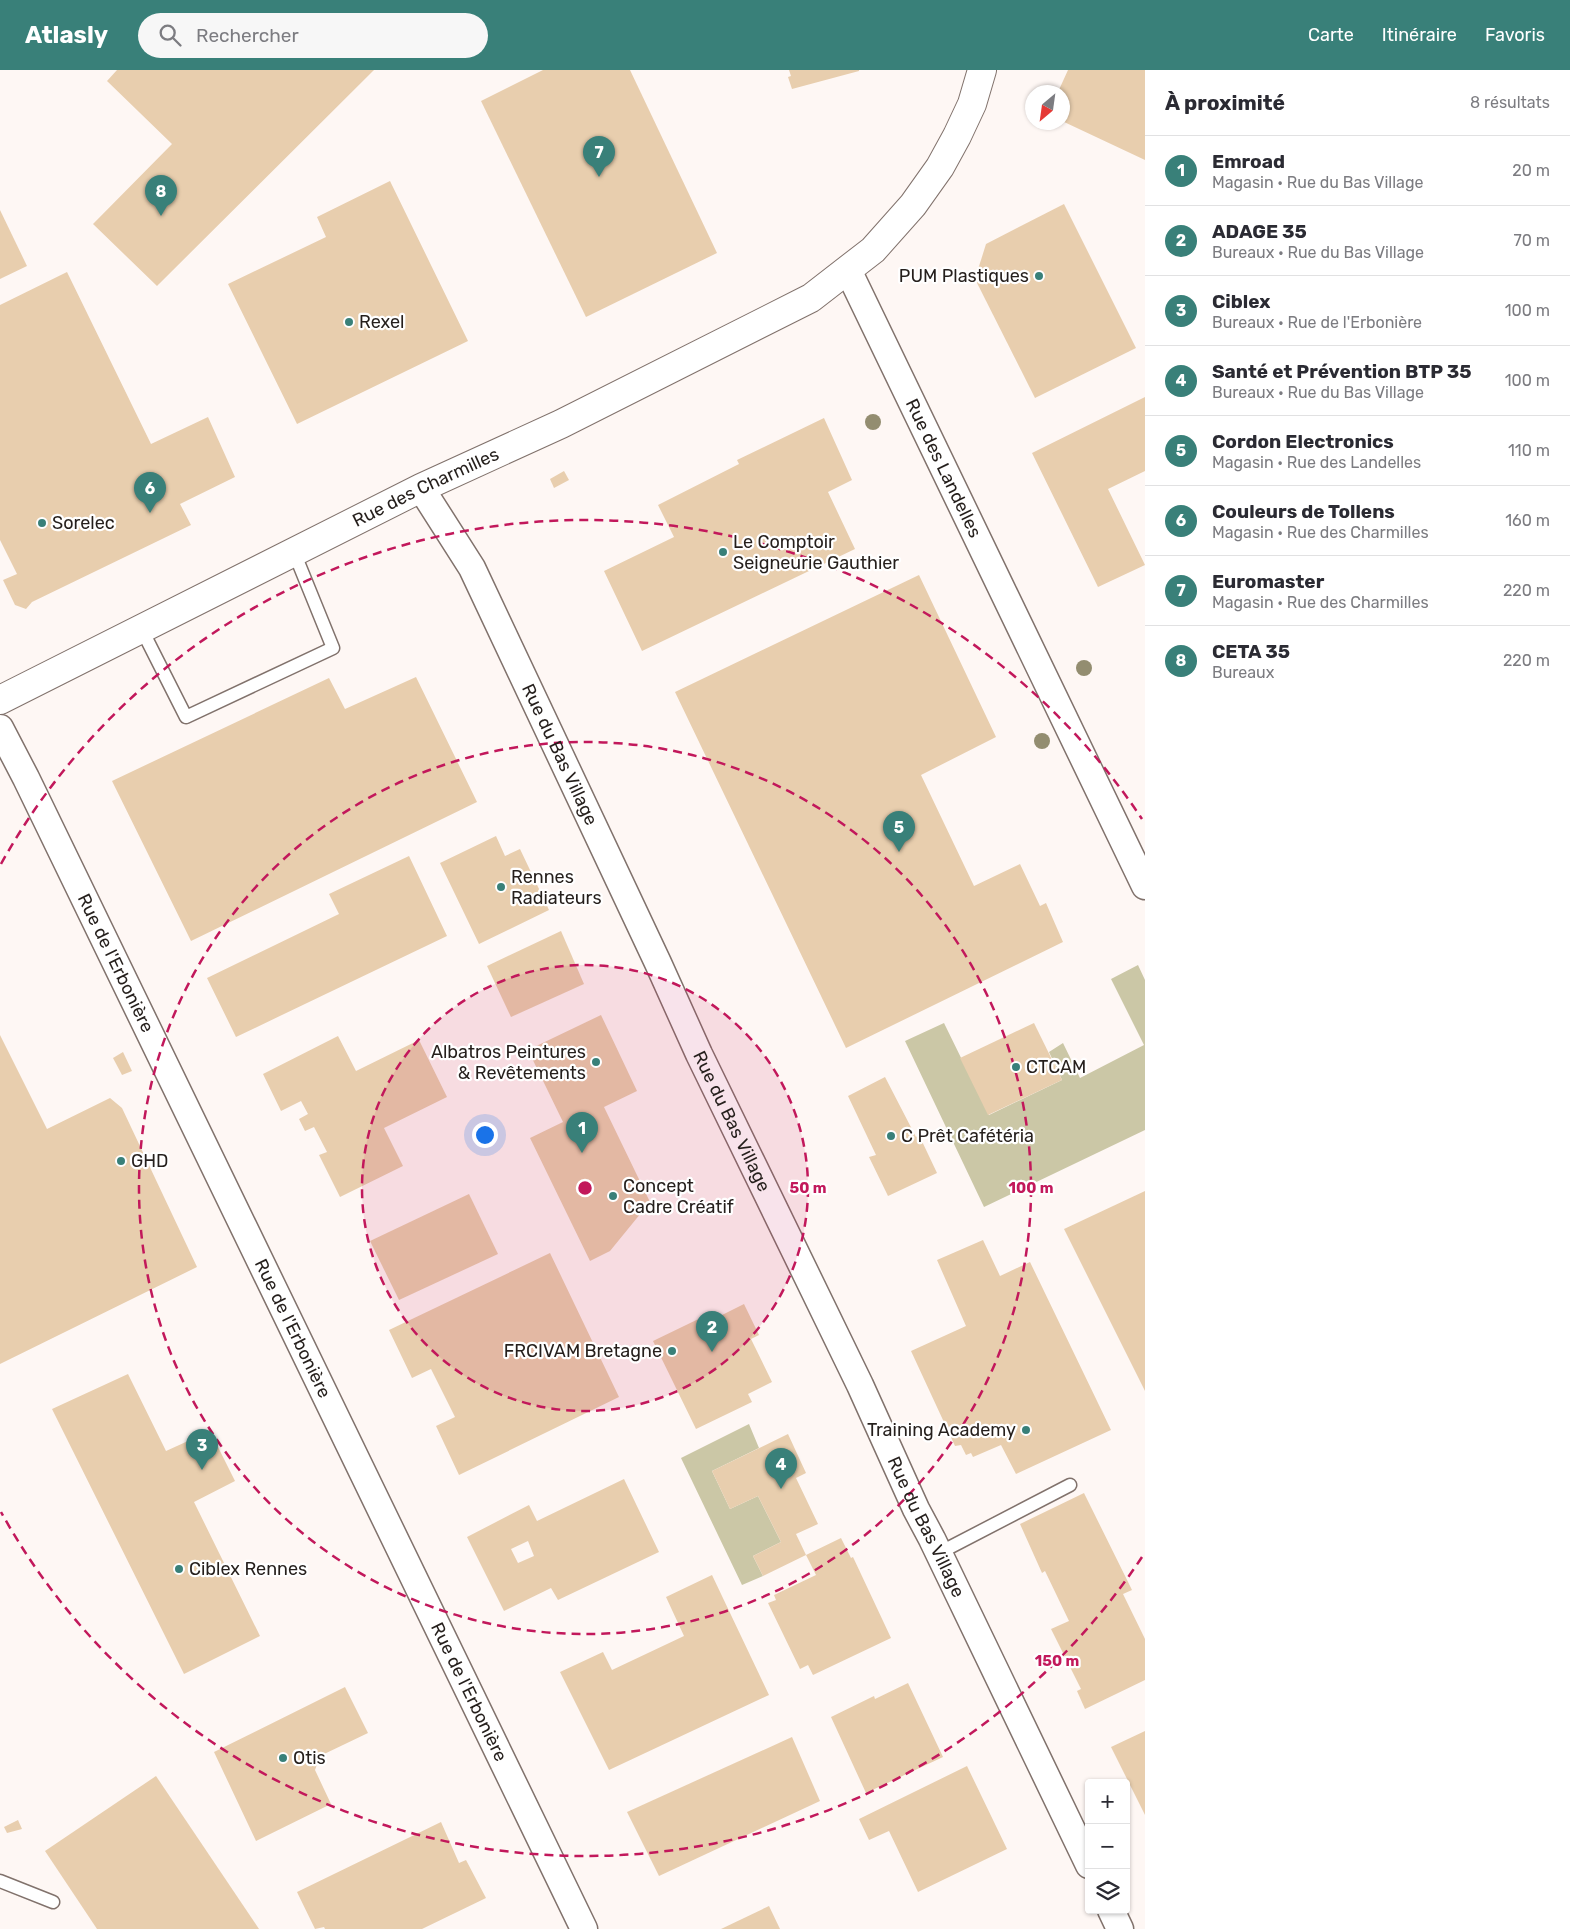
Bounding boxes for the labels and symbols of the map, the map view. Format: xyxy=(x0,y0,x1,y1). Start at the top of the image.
north arrow xyxy=(1025,85,1070,130)
pin: 7 xyxy=(583,136,615,177)
pin: 8 xyxy=(145,175,177,216)
place label: PUM Plastiques xyxy=(899,265,1029,287)
marker: PUM Plastiques xyxy=(1033,270,1045,282)
place label: Rexel xyxy=(359,311,404,333)
marker: Rexel xyxy=(343,316,355,328)
street label: Rue des Landelles xyxy=(901,395,986,541)
street label: Rue des Charmilles xyxy=(349,443,502,532)
pin: 6 xyxy=(134,472,166,513)
place label: Sorelec xyxy=(52,512,115,534)
marker: Sorelec xyxy=(36,517,48,529)
place label: Le Comptoir Seigneurie Gauthier xyxy=(733,531,899,574)
marker: Le Comptoir Seigneurie Gauthier xyxy=(717,546,729,558)
street label: Rue du Bas Village xyxy=(517,680,603,829)
pin: 5 xyxy=(883,811,915,852)
place label: Rennes Radiateurs xyxy=(511,866,602,909)
marker: Rennes Radiateurs xyxy=(495,881,507,893)
street label: Rue de l'Erbonière xyxy=(73,890,159,1036)
place label: Albatros Peintures & Revêtements xyxy=(431,1041,586,1084)
street label: Rue du Bas Village xyxy=(688,1047,775,1195)
marker: Albatros Peintures & Revêtements xyxy=(590,1056,602,1068)
place label: CTCAM xyxy=(1026,1056,1086,1078)
marker: CTCAM xyxy=(1010,1061,1022,1073)
pin: 1 xyxy=(566,1112,598,1153)
your location xyxy=(472,1122,498,1148)
place label: C Prêt Cafétéria xyxy=(901,1125,1034,1147)
marker: C Prêt Cafétéria xyxy=(885,1130,897,1142)
place label: GHD xyxy=(131,1150,169,1172)
marker: GHD xyxy=(115,1155,127,1167)
place label: Concept Cadre Créatif xyxy=(623,1175,734,1218)
centre of rings xyxy=(576,1179,594,1197)
text: 50 m xyxy=(790,1179,826,1197)
text: 100 m xyxy=(1009,1179,1053,1197)
marker: Concept Cadre Créatif xyxy=(607,1190,619,1202)
street label: Rue de l'Erbonière xyxy=(250,1255,336,1401)
pin: 2 xyxy=(696,1311,728,1352)
place label: FRCIVAM Bretagne xyxy=(504,1340,662,1362)
marker: FRCIVAM Bretagne xyxy=(666,1345,678,1357)
place label: Training Academy xyxy=(867,1419,1016,1441)
marker: Training Academy xyxy=(1020,1424,1032,1436)
pin: 3 xyxy=(186,1429,218,1470)
pin: 4 xyxy=(765,1448,797,1489)
street label: Rue du Bas Village xyxy=(883,1453,969,1601)
place label: Ciblex Rennes xyxy=(189,1558,307,1580)
marker: Ciblex Rennes xyxy=(173,1563,185,1575)
street label: Rue de l'Erbonière xyxy=(426,1619,512,1765)
text: 150 m xyxy=(1035,1652,1079,1670)
place label: Otis xyxy=(293,1747,326,1769)
marker: Otis xyxy=(277,1752,289,1764)

